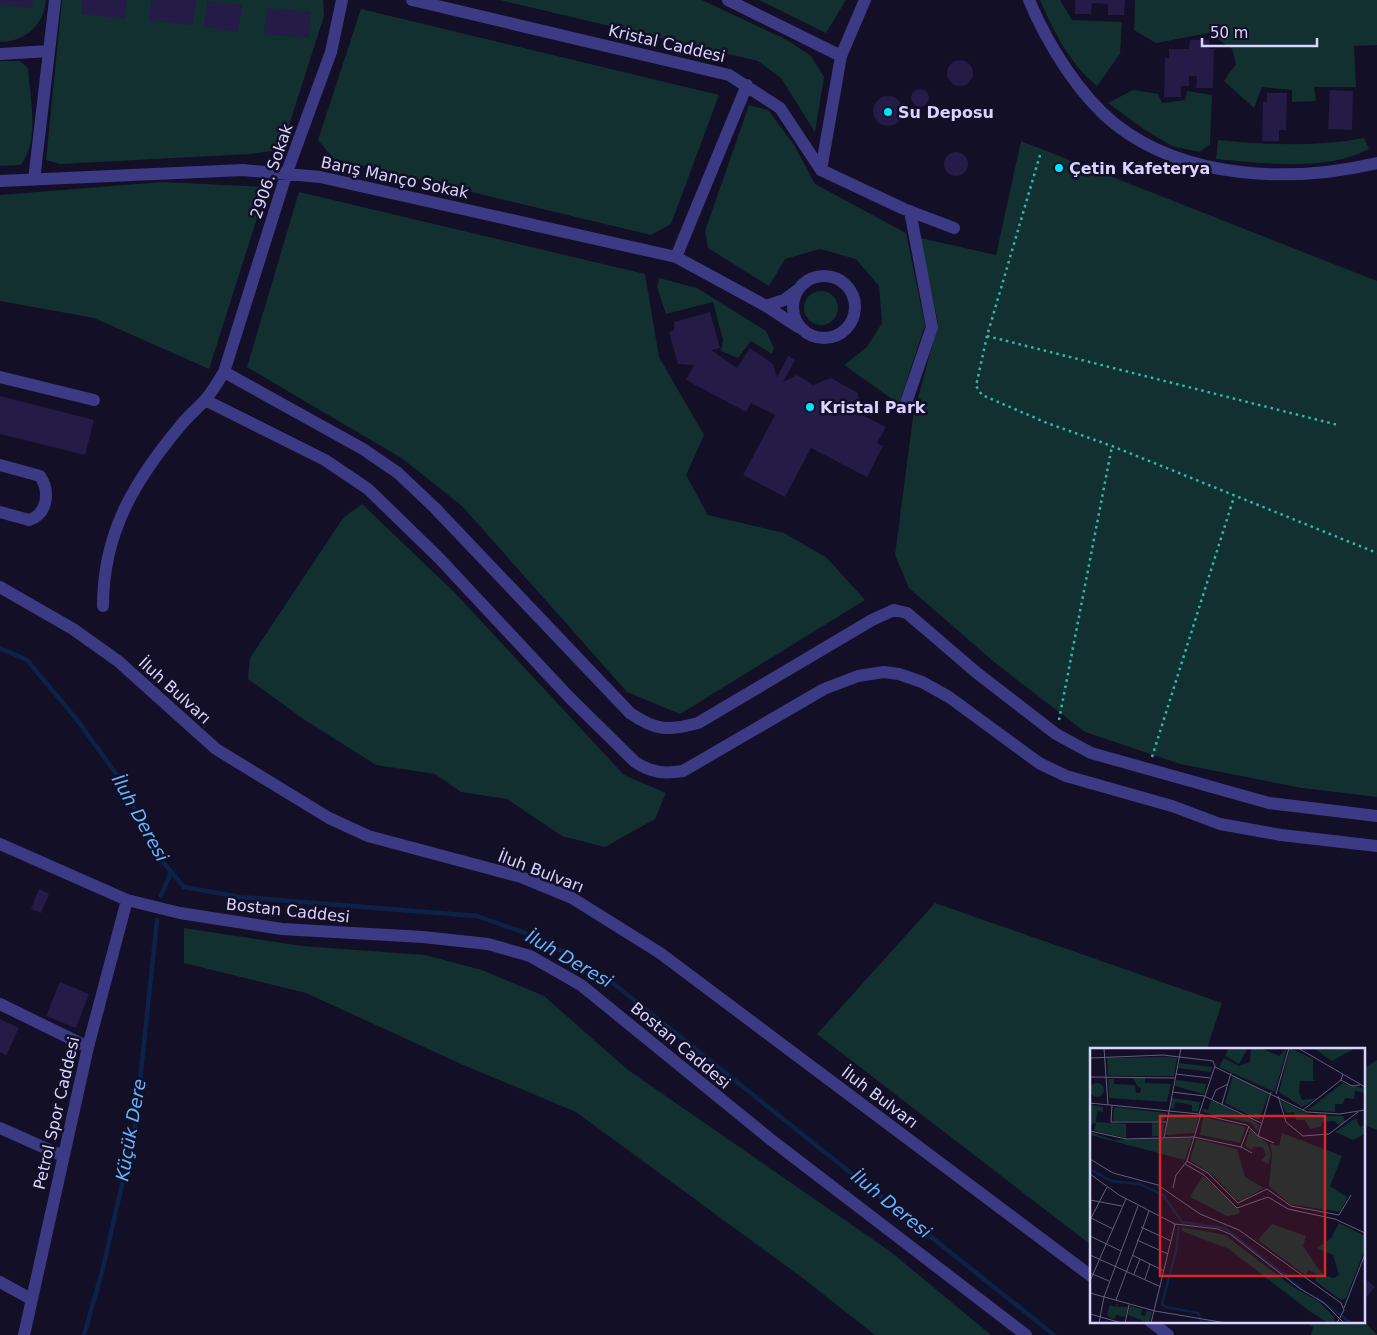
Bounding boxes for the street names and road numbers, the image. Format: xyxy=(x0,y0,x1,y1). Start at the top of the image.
street label: Kristal Caddesi xyxy=(607,21,727,66)
street label: 2906. Sokak xyxy=(246,121,297,221)
street label: Barış Manço Sokak xyxy=(319,153,471,203)
street label: İluh Bulvarı xyxy=(135,653,215,728)
street label: İluh Bulvarı xyxy=(495,846,586,897)
street label: Bostan Caddesi xyxy=(225,895,351,926)
street label: Bostan Caddesi xyxy=(627,998,734,1093)
street label: Petrol Spor Caddesi xyxy=(30,1035,83,1191)
street label: İluh Bulvarı xyxy=(838,1063,922,1132)

